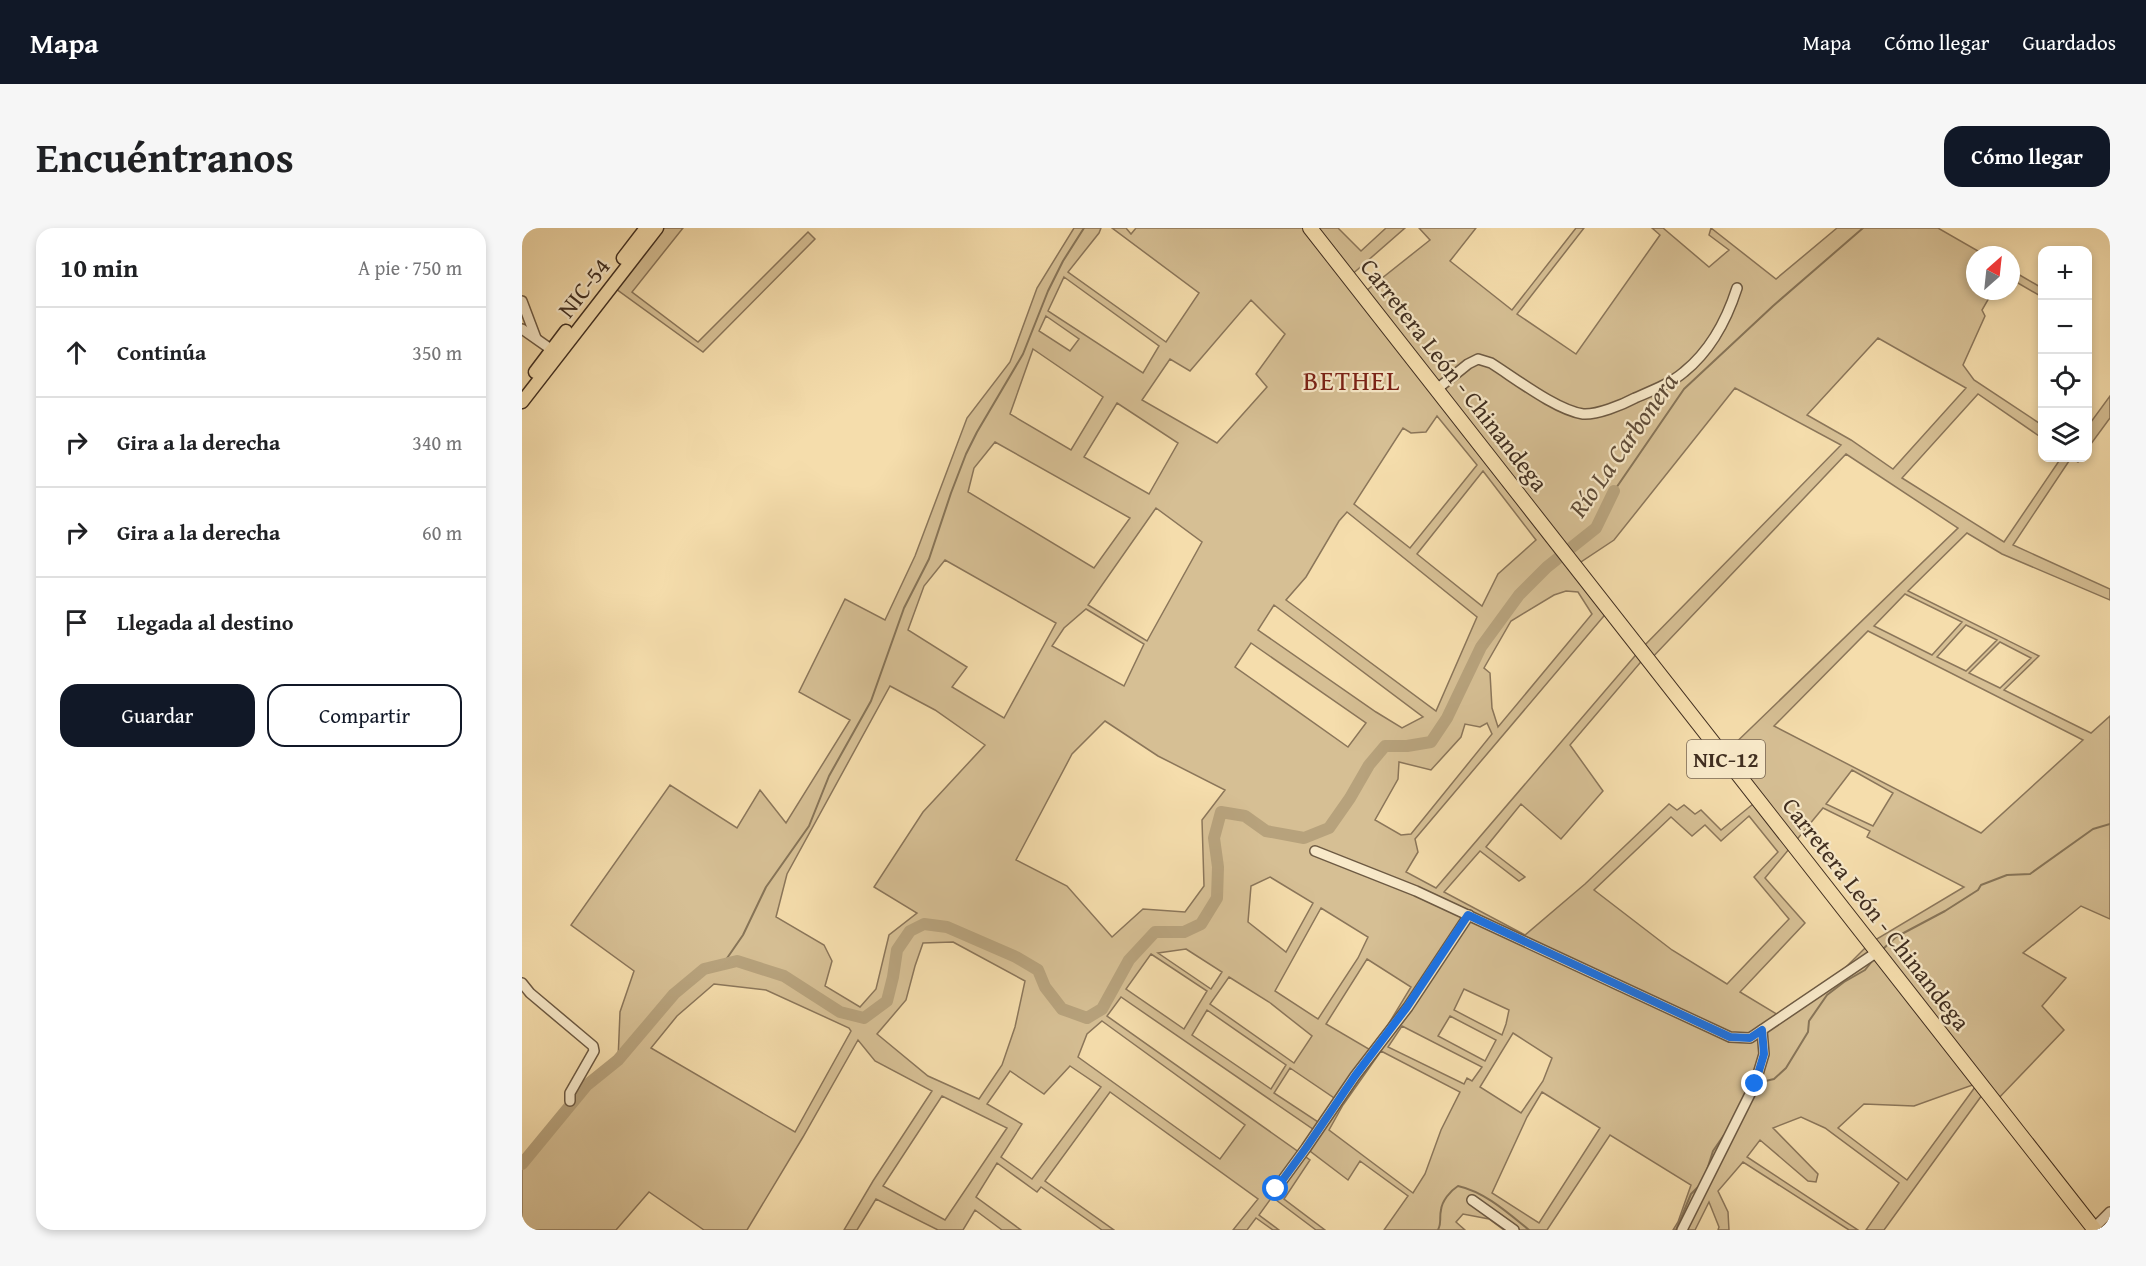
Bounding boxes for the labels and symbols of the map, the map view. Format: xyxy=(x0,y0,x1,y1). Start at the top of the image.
north arrow xyxy=(1966,246,2020,300)
street label: NIC-54 xyxy=(549,250,618,325)
street label: Carretera León - Chinandega xyxy=(1352,251,1557,499)
district label: BETHEL xyxy=(1303,360,1401,400)
water label: Río La Carbonera xyxy=(1558,364,1687,526)
road number: NIC-12 xyxy=(1687,740,1765,778)
street label: Carretera León - Chinandega xyxy=(1774,790,1979,1038)
route end xyxy=(1741,1070,1767,1096)
route start xyxy=(1262,1175,1288,1201)

